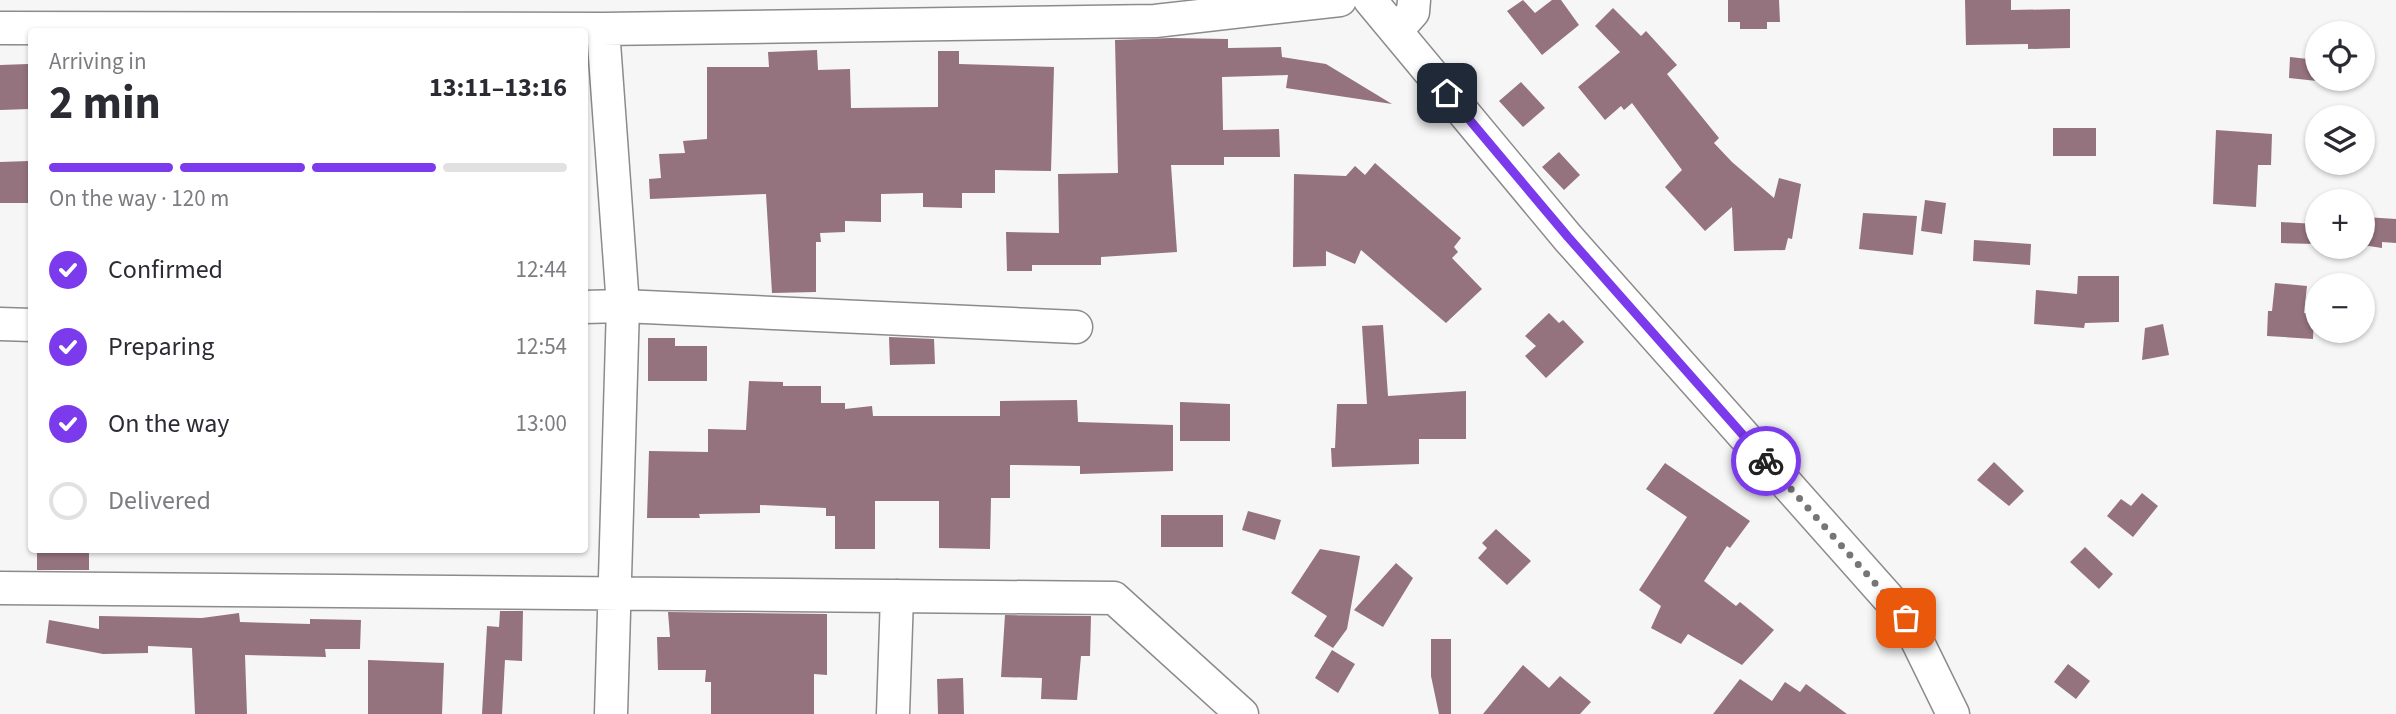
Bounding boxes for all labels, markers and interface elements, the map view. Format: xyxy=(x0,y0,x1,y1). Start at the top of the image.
map controls xyxy=(2305,21,2375,343)
button: locate xyxy=(2305,21,2375,91)
text: Arriving in xyxy=(49,45,147,78)
pin xyxy=(1417,63,1477,123)
text: 13:11–13:16 xyxy=(429,69,567,106)
text: 2 min xyxy=(49,71,161,136)
icon: home xyxy=(1428,74,1466,112)
button: layers xyxy=(2305,105,2375,175)
text: On the way · 120 m xyxy=(49,182,229,215)
button: + xyxy=(2305,189,2375,259)
icon: check xyxy=(49,251,87,289)
text: Confirmed xyxy=(108,251,223,288)
text: 12:44 xyxy=(516,253,567,286)
button: − xyxy=(2305,273,2375,343)
icon: check xyxy=(49,328,87,366)
text: Preparing xyxy=(108,328,214,365)
text: 12:54 xyxy=(516,330,567,363)
icon: check xyxy=(49,405,87,443)
text: On the way xyxy=(108,405,229,442)
text: 13:00 xyxy=(516,407,567,440)
courier xyxy=(1731,426,1801,496)
icon: bike xyxy=(1747,442,1785,480)
text: Delivered xyxy=(108,482,211,519)
pin xyxy=(1876,588,1936,648)
icon: bag xyxy=(1887,599,1925,637)

